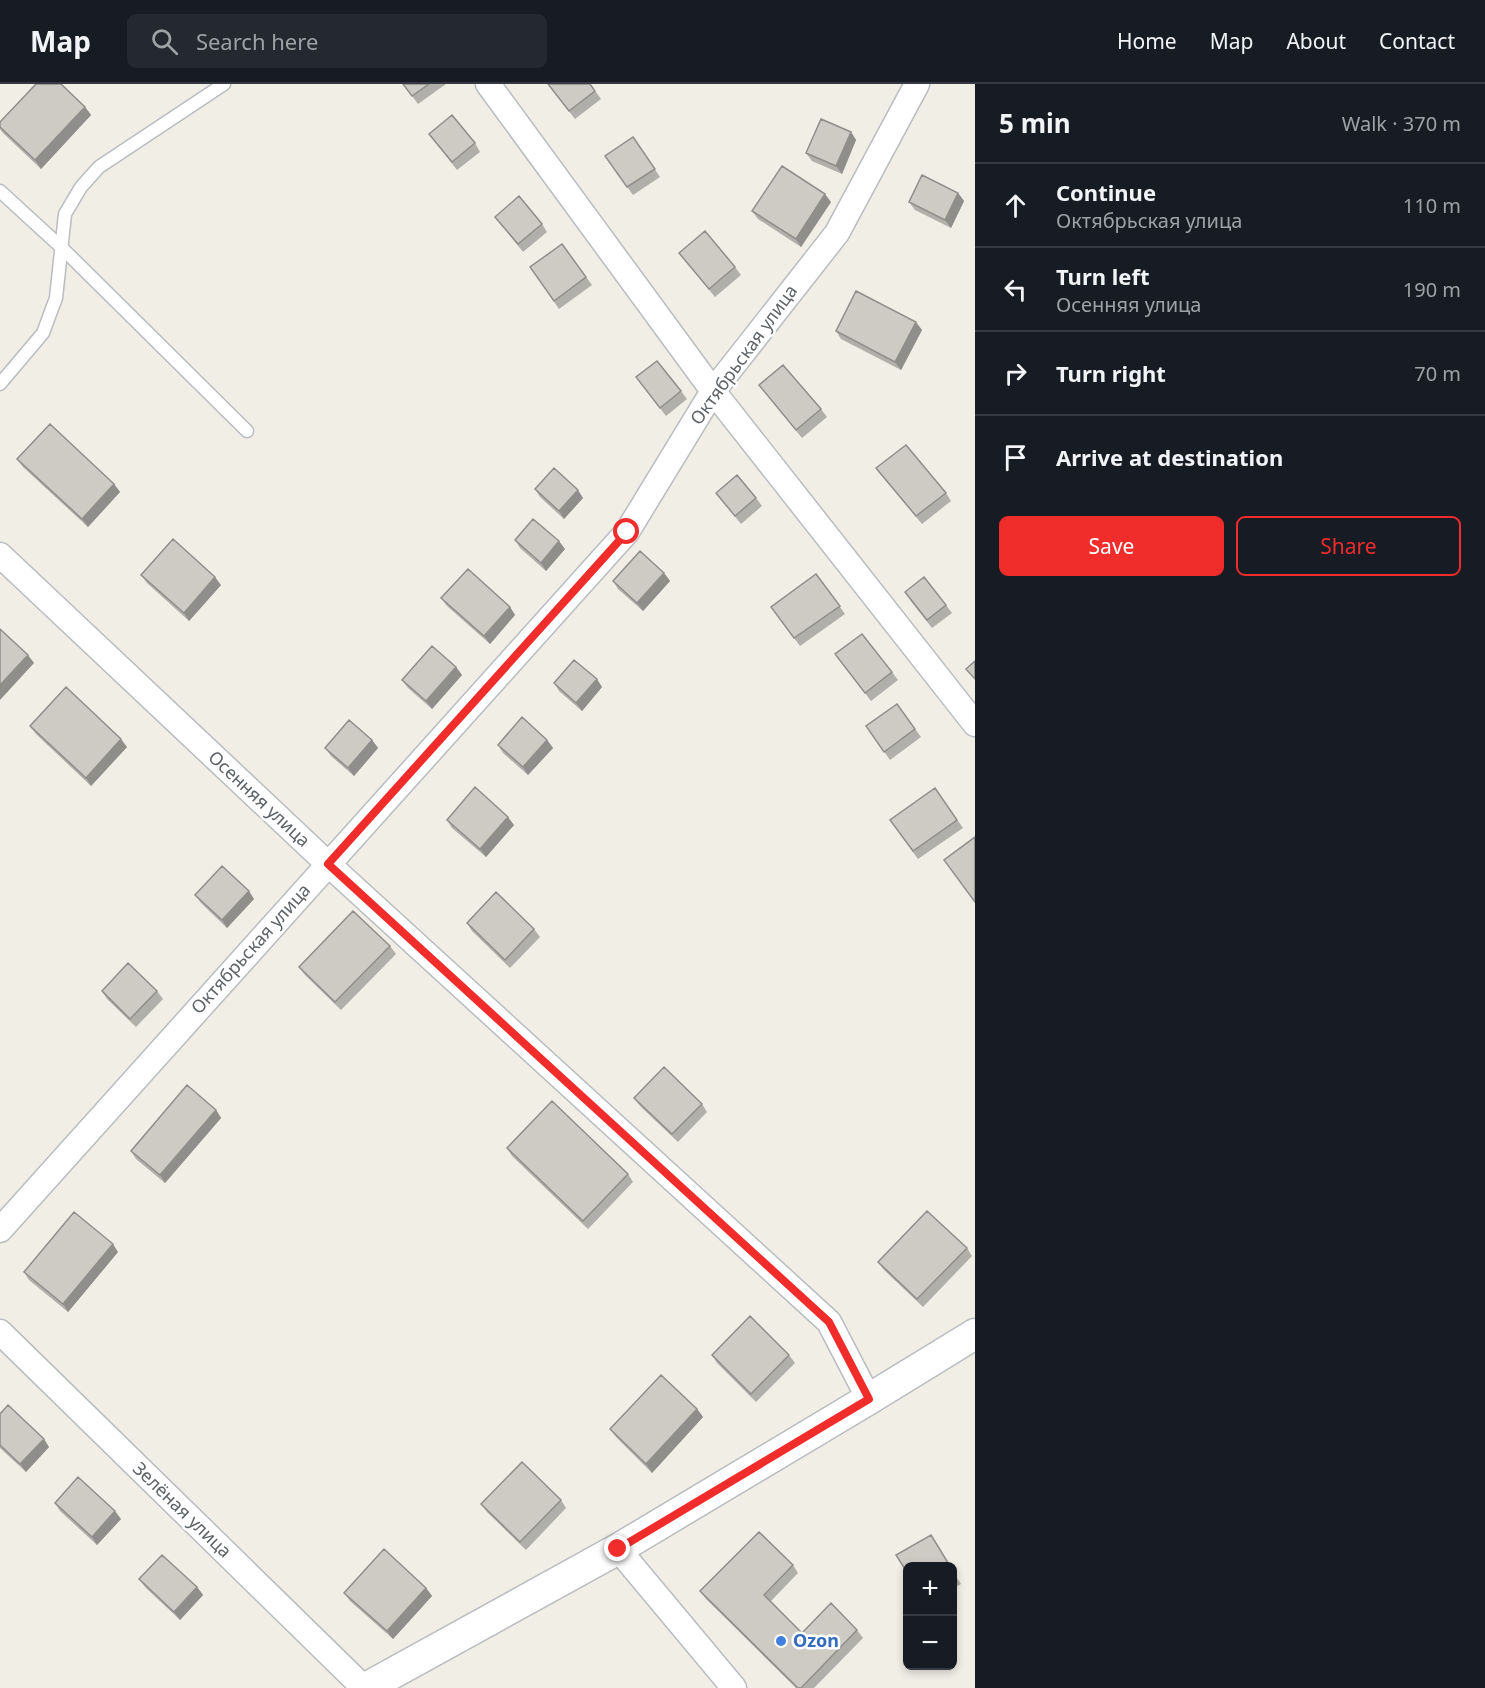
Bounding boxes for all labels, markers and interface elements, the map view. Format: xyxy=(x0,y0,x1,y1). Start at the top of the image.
search box xyxy=(127,14,547,68)
text: Map xyxy=(30,22,91,60)
icon: search xyxy=(148,25,181,58)
text: Search here xyxy=(196,26,318,56)
text: Home xyxy=(1117,27,1177,55)
text: Map xyxy=(1210,27,1253,55)
text: About xyxy=(1286,27,1346,55)
text: Contact xyxy=(1379,27,1455,55)
text: 5 min xyxy=(999,105,1071,141)
text: Walk · 370 m xyxy=(1342,110,1461,137)
text: Continue xyxy=(1056,177,1156,207)
icon: ahead xyxy=(999,189,1032,222)
text: 110 m xyxy=(1403,192,1461,219)
text: Октябрьская улица xyxy=(1056,207,1242,234)
text: Turn left xyxy=(1056,261,1150,291)
icon: left xyxy=(999,273,1032,306)
text: 190 m xyxy=(1403,276,1461,303)
street label: Октябрьская улица xyxy=(684,280,802,429)
text: Осенняя улица xyxy=(1056,291,1201,318)
icon: right xyxy=(999,357,1032,390)
text: Turn right xyxy=(1056,358,1166,388)
text: 70 m xyxy=(1414,360,1461,387)
icon: arrive xyxy=(999,441,1032,474)
text: Arrive at destination xyxy=(1056,442,1283,472)
button: Save xyxy=(999,516,1224,576)
button: Share xyxy=(1236,516,1461,576)
route start xyxy=(613,518,639,544)
street label: Осенняя улица xyxy=(204,745,316,852)
street label: Октябрьская улица xyxy=(185,878,315,1019)
street label: Зелёная улица xyxy=(128,1456,237,1562)
route end xyxy=(604,1535,630,1561)
map controls xyxy=(903,1562,957,1670)
button: + xyxy=(903,1562,957,1616)
button: − xyxy=(903,1616,957,1670)
place label: Ozon xyxy=(793,1628,839,1652)
marker: Ozon xyxy=(774,1634,788,1648)

